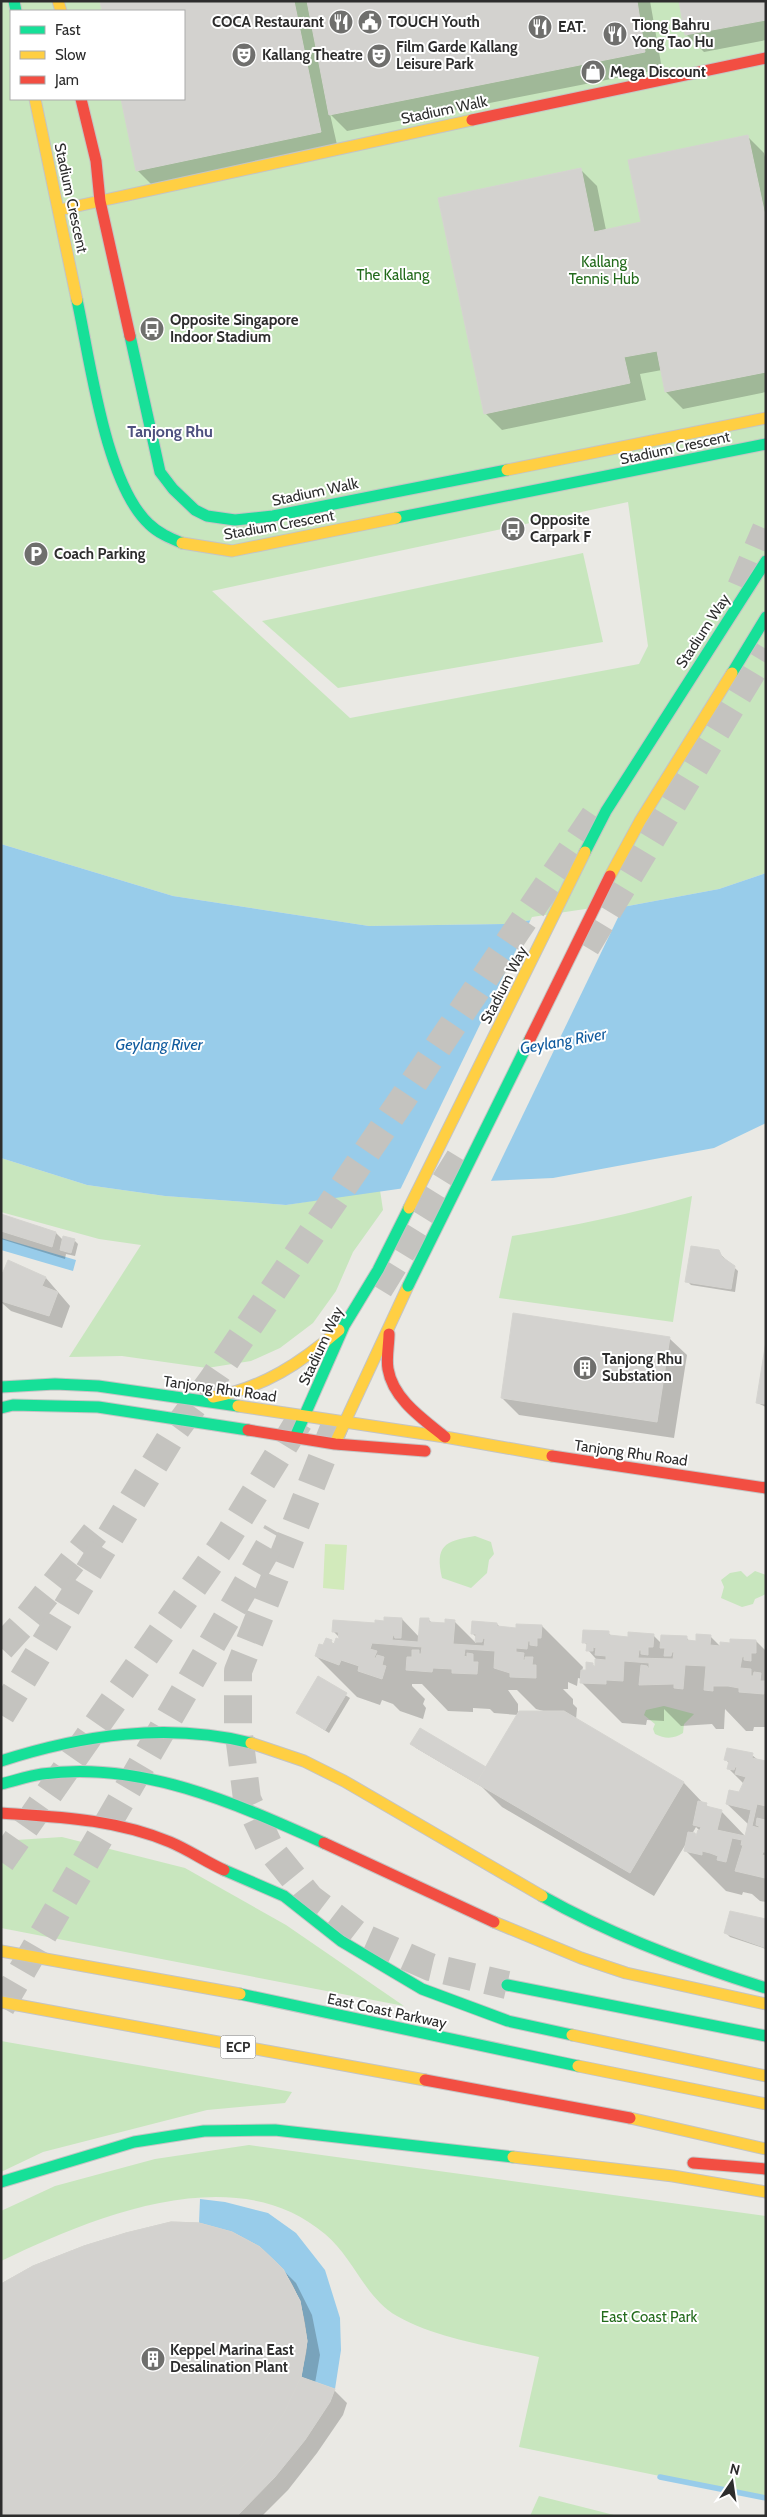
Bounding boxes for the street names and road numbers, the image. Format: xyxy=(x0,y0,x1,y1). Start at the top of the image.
street label: Stadium Walk xyxy=(399,92,489,128)
street label: Stadium Crescent xyxy=(51,141,91,255)
street label: Stadium Crescent xyxy=(618,428,732,468)
street label: Stadium Walk xyxy=(270,474,360,510)
street label: Stadium Crescent xyxy=(222,506,336,544)
street label: Stadium Way xyxy=(672,590,734,671)
street label: Stadium Way xyxy=(477,943,531,1027)
street label: Stadium Way xyxy=(295,1303,347,1388)
street label: Tanjong Rhu Road xyxy=(162,1372,278,1406)
street label: Tanjong Rhu Road xyxy=(573,1436,689,1470)
street label: East Coast Parkway xyxy=(326,1990,449,2033)
road number: ECP xyxy=(220,2035,256,2058)

